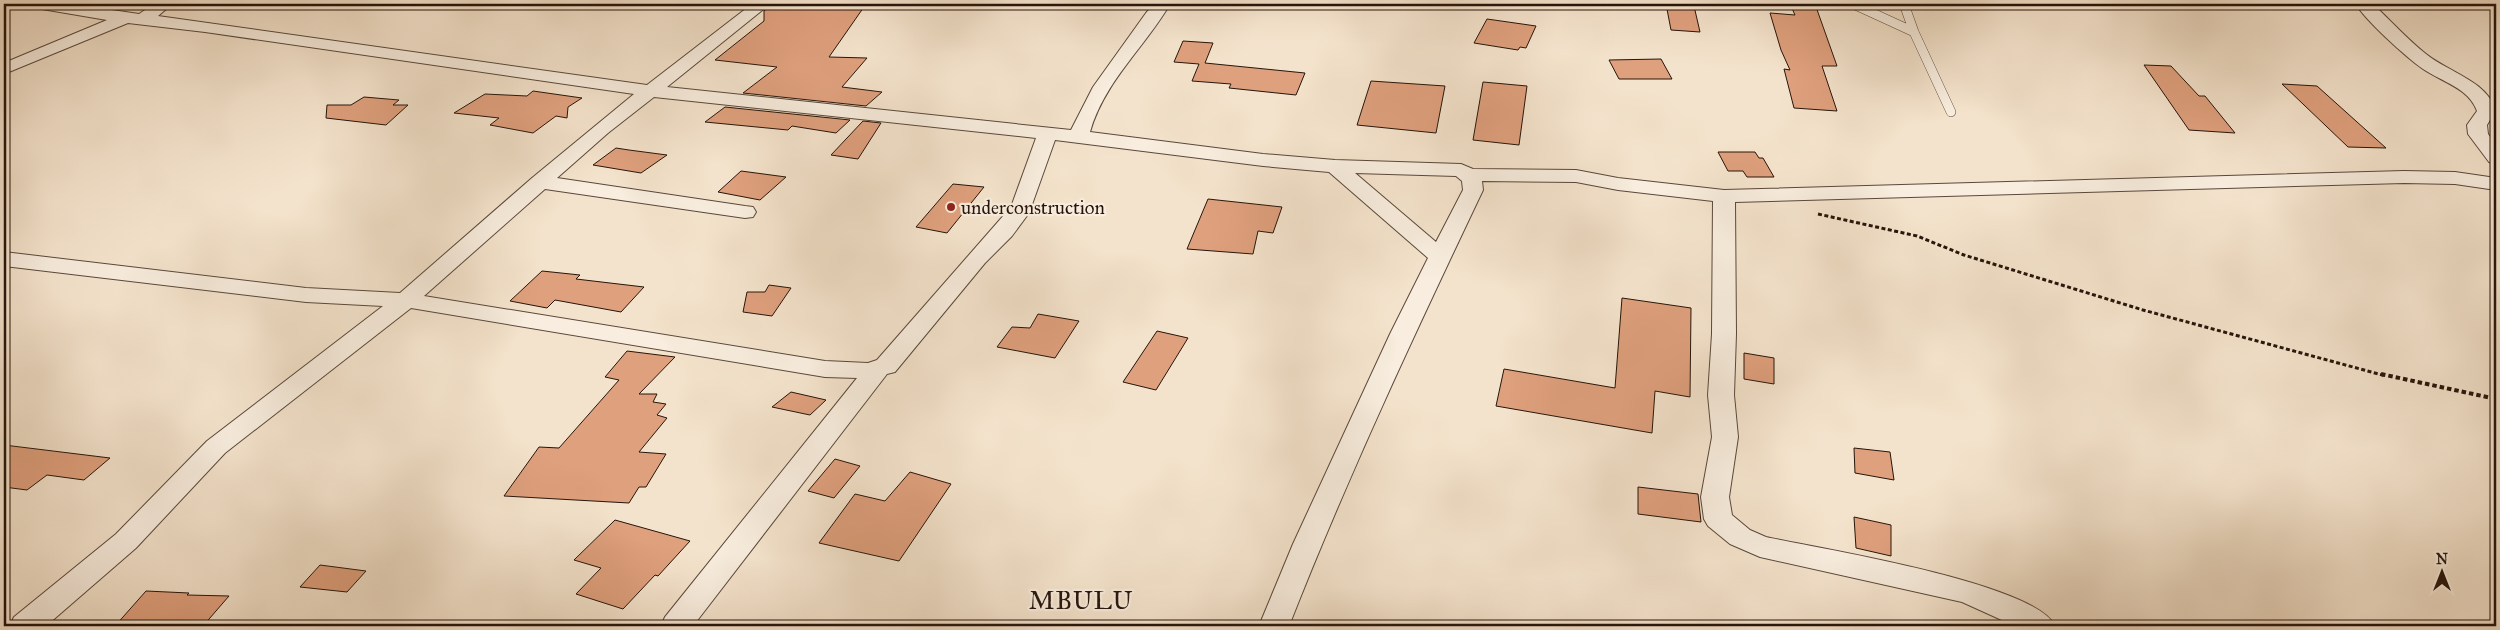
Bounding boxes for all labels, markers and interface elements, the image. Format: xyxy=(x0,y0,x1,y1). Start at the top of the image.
place label: underconstruction xyxy=(961,196,1105,219)
marker: underconstruction xyxy=(945,201,957,213)
north arrow xyxy=(2418,548,2468,598)
text: N xyxy=(2436,551,2448,568)
district label: MBULU xyxy=(1029,585,1133,616)

